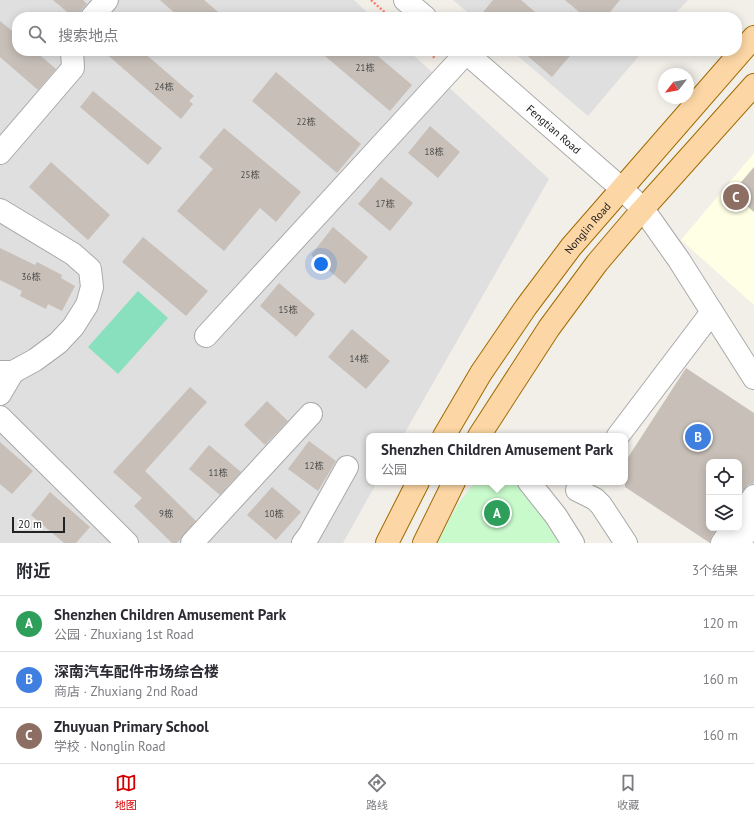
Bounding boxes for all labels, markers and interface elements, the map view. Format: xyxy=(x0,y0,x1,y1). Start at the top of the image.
search box xyxy=(12,12,742,56)
icon: search xyxy=(26,23,48,45)
text: 搜索地点 xyxy=(58,26,118,45)
house number: 21栋 xyxy=(356,62,374,73)
north arrow xyxy=(658,68,694,104)
house number: 24栋 xyxy=(155,81,173,92)
street label: Fengtian Road xyxy=(524,102,584,157)
house number: 22栋 xyxy=(297,116,315,127)
house number: 18栋 xyxy=(425,146,443,157)
house number: 25栋 xyxy=(241,169,259,180)
pin: C xyxy=(723,182,749,212)
house number: 17栋 xyxy=(376,198,394,209)
street label: Nonglin Road xyxy=(561,199,614,257)
your location xyxy=(311,254,331,274)
house number: 36栋 xyxy=(22,271,40,282)
house number: 15栋 xyxy=(279,304,297,315)
house number: 14栋 xyxy=(350,353,368,364)
pin: B xyxy=(685,422,711,452)
popup xyxy=(366,433,628,485)
text: Shenzhen Children Amusement Park xyxy=(381,440,613,459)
map controls xyxy=(706,459,742,531)
button: locate xyxy=(706,459,742,495)
house number: 12栋 xyxy=(305,460,323,471)
text: 公园 xyxy=(381,461,407,478)
house number: 11栋 xyxy=(209,467,227,478)
button: layers xyxy=(706,495,742,531)
pin: A xyxy=(484,498,510,528)
house number: 9栋 xyxy=(159,508,173,519)
house number: 10栋 xyxy=(265,508,283,519)
scale bar xyxy=(12,515,65,534)
text: 20 m xyxy=(18,517,42,531)
text: 附近 xyxy=(16,560,50,582)
text: 3个结果 xyxy=(692,562,738,579)
text: Shenzhen Children Amusement Park xyxy=(54,605,286,624)
text: A xyxy=(25,615,33,632)
text: 120 m xyxy=(703,615,738,632)
text: 公园 · Zhuxiang 1st Road xyxy=(54,626,194,643)
text: 深南汽车配件市场综合楼 xyxy=(54,662,219,681)
text: B xyxy=(25,671,33,688)
text: 160 m xyxy=(703,671,738,688)
text: 商店 · Zhuxiang 2nd Road xyxy=(54,683,198,700)
text: Zhuyuan Primary School xyxy=(54,717,209,736)
text: C xyxy=(25,727,33,744)
text: 160 m xyxy=(703,727,738,744)
text: 学校 · Nonglin Road xyxy=(54,738,166,755)
tab: 地图 xyxy=(115,772,137,812)
tab: 路线 xyxy=(366,772,388,812)
tab: 收藏 xyxy=(617,772,639,812)

